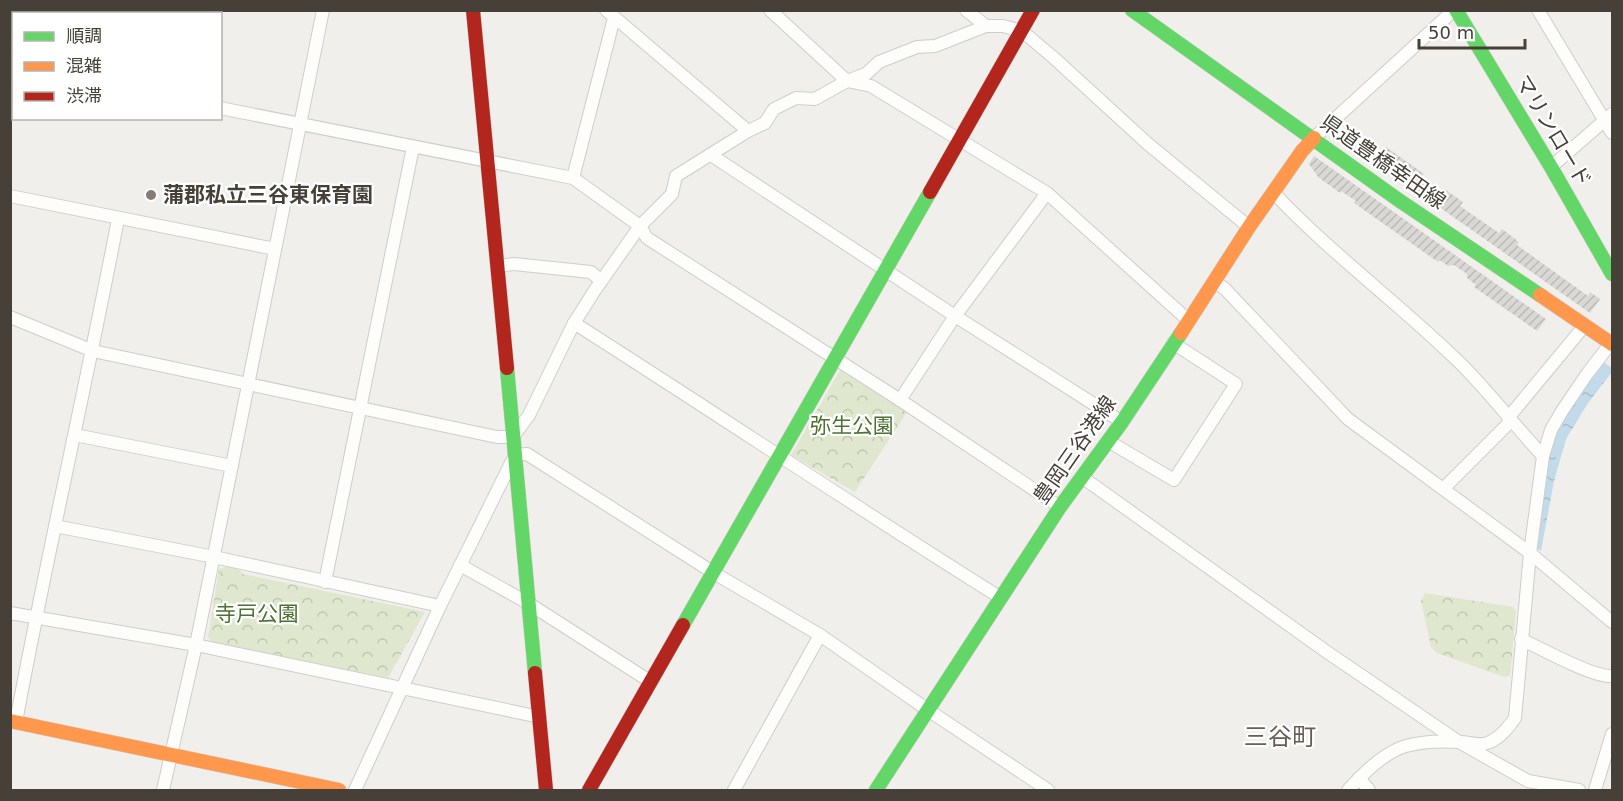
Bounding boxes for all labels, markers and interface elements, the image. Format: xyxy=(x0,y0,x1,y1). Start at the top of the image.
legend xyxy=(12,12,222,120)
scale bar xyxy=(1419,12,1526,50)
text: 50 m xyxy=(1428,22,1474,43)
text: 順調 xyxy=(66,25,102,46)
text: 混雑 xyxy=(66,55,102,76)
street label: マリンロード xyxy=(1510,71,1596,191)
text: 渋滞 xyxy=(66,85,102,106)
street label: 県道豊橋幸田線 xyxy=(1316,110,1450,214)
place label: 蒲郡私立三谷東保育園 xyxy=(163,183,373,207)
marker: 蒲郡私立三谷東保育園 xyxy=(144,188,158,202)
street label: 豊岡三谷港線 xyxy=(1029,392,1121,508)
park label: 弥生公園 xyxy=(810,414,894,438)
park label: 寺戸公園 xyxy=(215,602,299,626)
district label: 三谷町 xyxy=(1244,723,1316,751)

